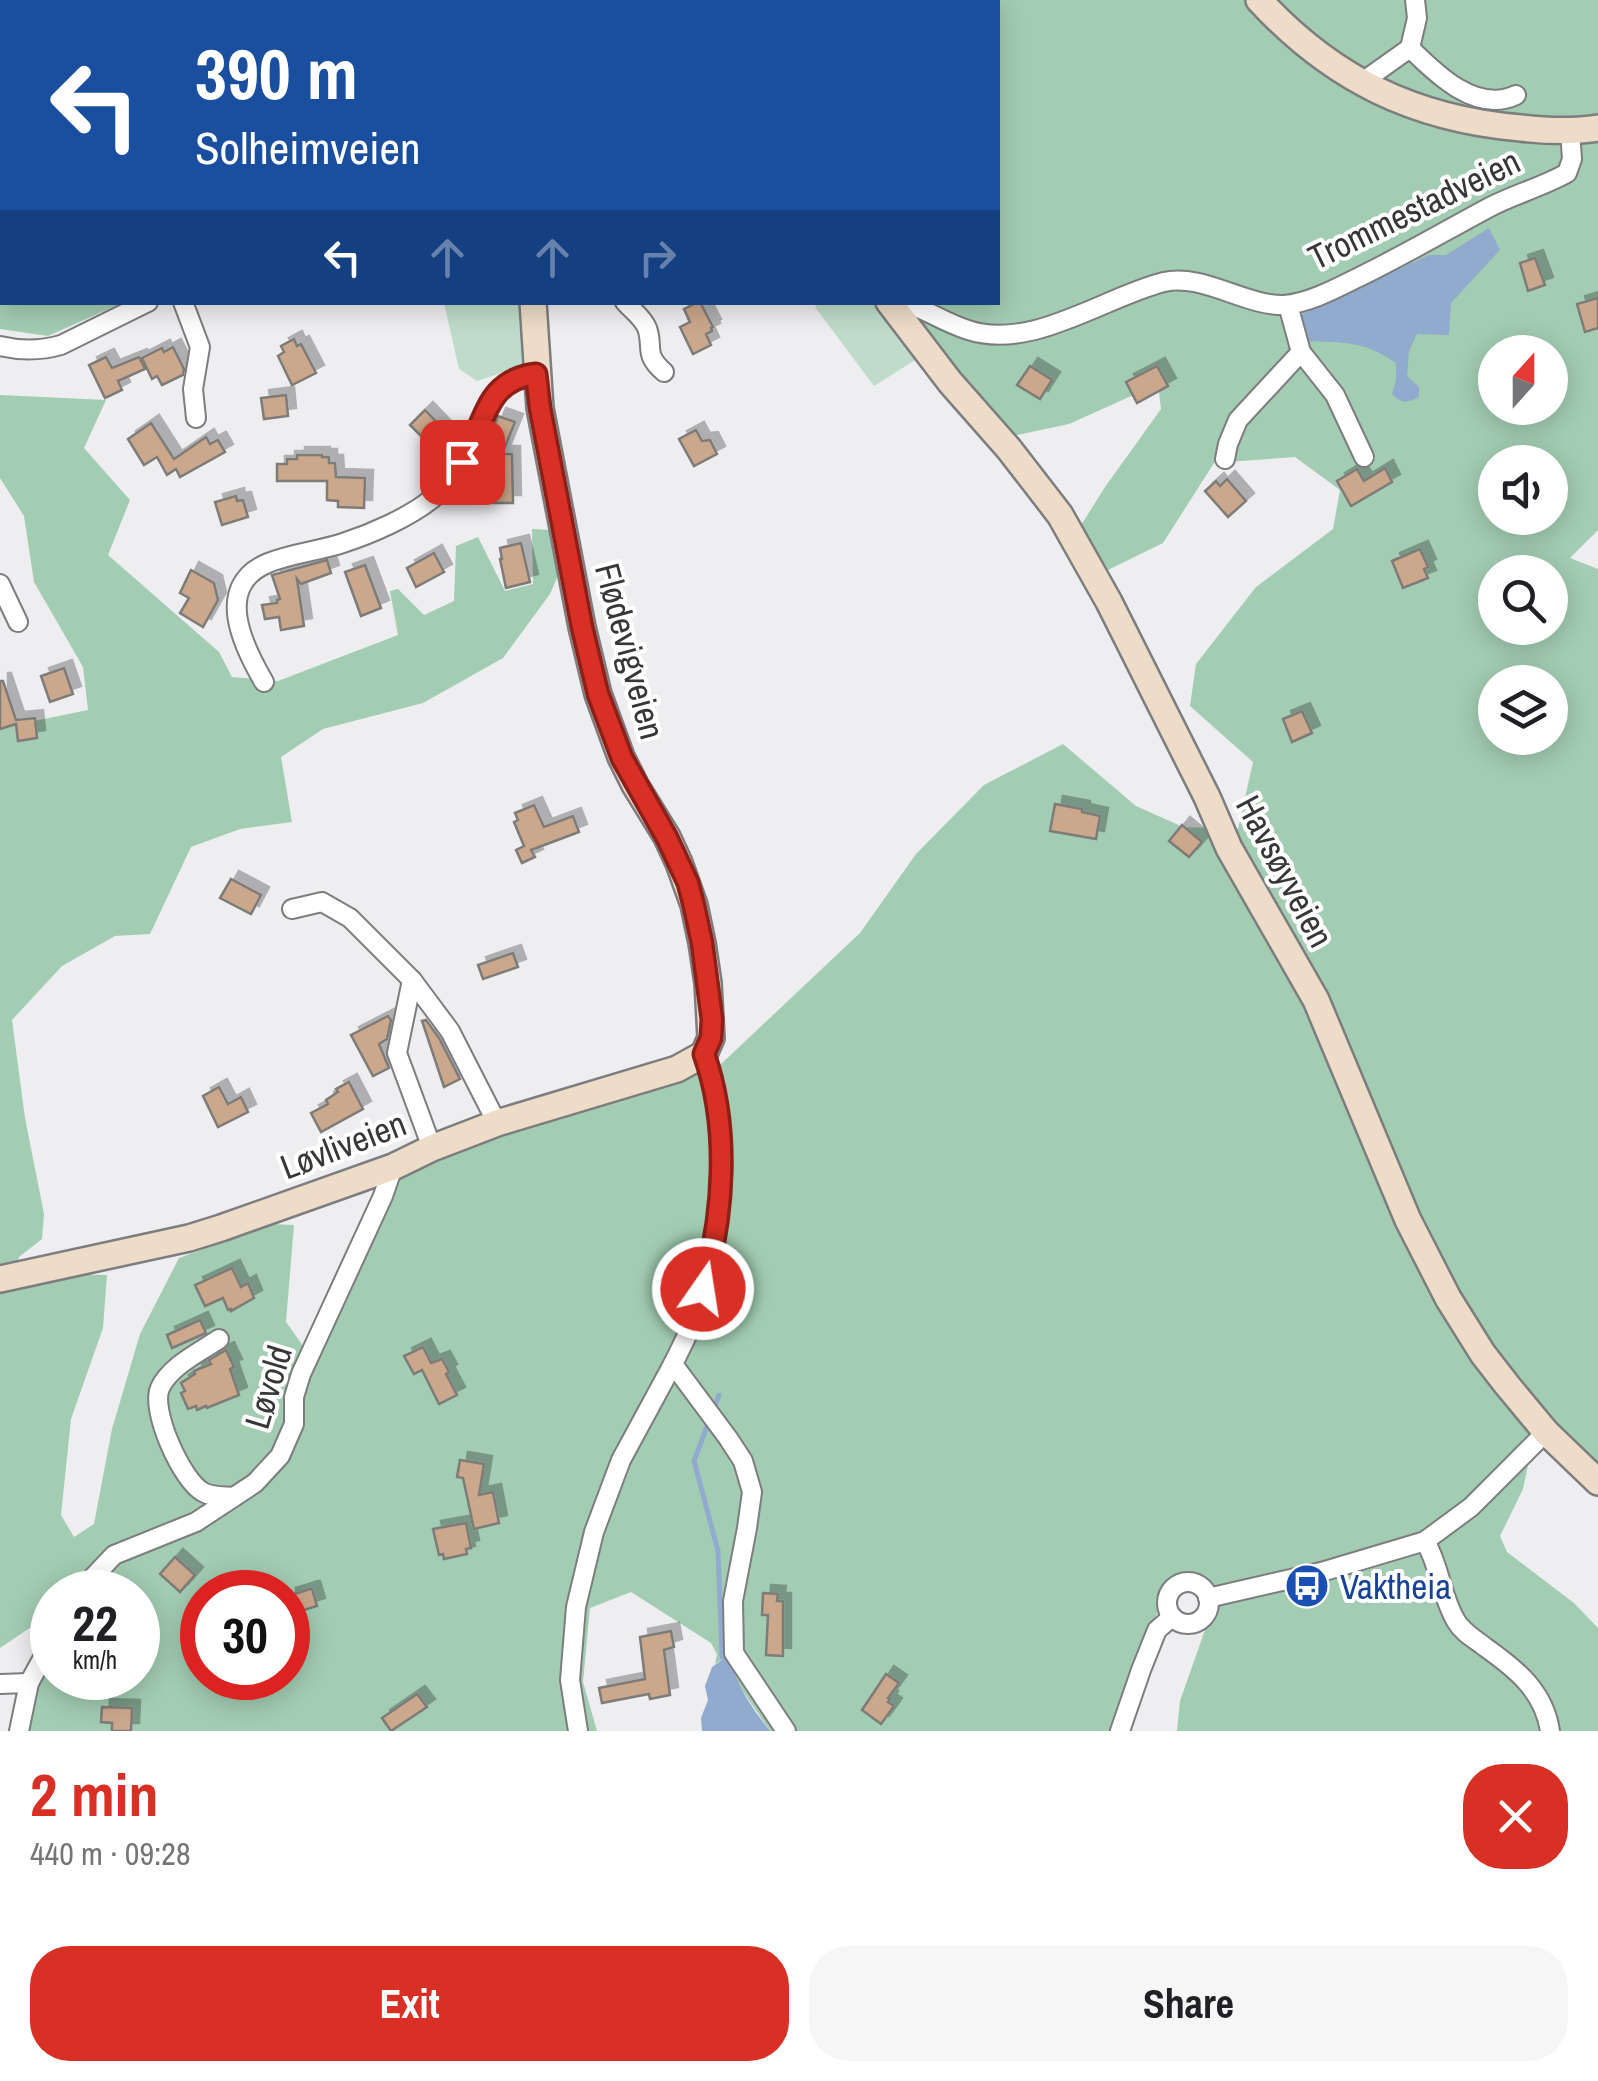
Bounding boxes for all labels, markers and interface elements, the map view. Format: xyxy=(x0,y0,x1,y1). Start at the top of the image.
text: 390 m xyxy=(195,27,358,121)
icon: left xyxy=(30,40,160,170)
text: Solheimveien xyxy=(195,117,421,178)
street label: Trommestadveien xyxy=(1300,137,1528,281)
icon: left xyxy=(315,230,370,285)
icon: ahead xyxy=(420,230,475,285)
icon: ahead xyxy=(525,230,580,285)
icon: right xyxy=(630,230,685,285)
north arrow xyxy=(1478,335,1568,425)
map controls xyxy=(1478,335,1568,755)
pin xyxy=(420,420,505,505)
icon: arrive xyxy=(435,435,490,490)
button: sound xyxy=(1478,445,1568,535)
button: search xyxy=(1478,555,1568,645)
street label: Flødevigveien xyxy=(584,558,676,744)
button: layers xyxy=(1478,665,1568,755)
street label: Havsøyveien xyxy=(1225,787,1345,955)
street label: Løvliveien xyxy=(274,1100,412,1190)
position arrow xyxy=(651,1237,755,1341)
street label: Løvold xyxy=(233,1340,303,1434)
bus stop icon: Vaktheia xyxy=(1284,1563,1330,1609)
place label: Vaktheia xyxy=(1340,1563,1451,1610)
speed limit sign: 30 xyxy=(180,1570,310,1700)
text: 22 xyxy=(72,1589,118,1657)
text: km/h xyxy=(73,1643,117,1677)
text: 2 min xyxy=(30,1754,159,1835)
button: close xyxy=(1463,1764,1568,1869)
text: 440 m · 09:28 xyxy=(30,1832,190,1875)
button: Exit xyxy=(30,1946,789,2061)
button: Share xyxy=(809,1946,1568,2061)

